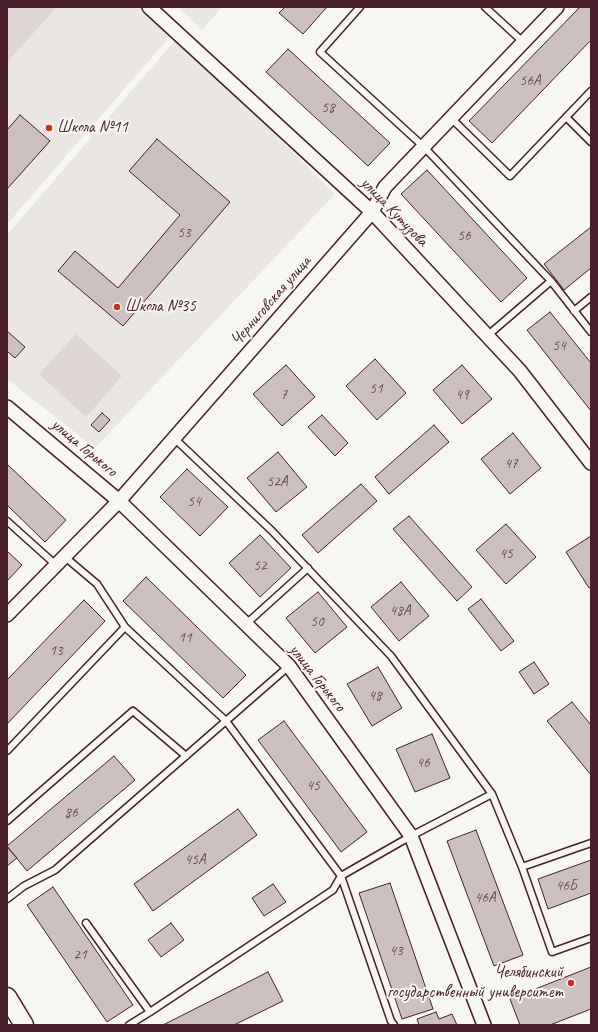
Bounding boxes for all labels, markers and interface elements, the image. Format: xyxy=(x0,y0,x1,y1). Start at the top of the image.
house number: 56А xyxy=(519,72,541,90)
house number: 58 xyxy=(321,99,335,117)
place label: Школа №11 xyxy=(57,118,128,138)
marker: Школа №11 xyxy=(44,123,54,133)
street label: улица Кутузова xyxy=(356,173,432,251)
house number: 53 xyxy=(177,224,191,242)
house number: 56 xyxy=(457,227,471,245)
street label: Черниговская улица xyxy=(226,252,316,350)
place label: Школа №35 xyxy=(125,297,196,317)
marker: Школа №35 xyxy=(112,302,122,312)
house number: 54 xyxy=(552,337,566,355)
house number: 51 xyxy=(369,380,383,398)
house number: 7 xyxy=(281,386,287,404)
house number: 49 xyxy=(455,386,469,404)
street label: улица Горького xyxy=(47,414,121,482)
house number: 47 xyxy=(504,455,518,473)
house number: 52А xyxy=(266,473,288,491)
house number: 54 xyxy=(187,493,201,511)
house number: 45 xyxy=(499,545,513,563)
house number: 52 xyxy=(253,557,267,575)
house number: 48А xyxy=(389,602,411,620)
house number: 50 xyxy=(310,613,324,631)
house number: 11 xyxy=(178,629,192,647)
street label: улица Горького xyxy=(284,640,350,716)
house number: 13 xyxy=(49,642,63,660)
house number: 48 xyxy=(368,687,382,705)
house number: 46 xyxy=(416,754,430,772)
house number: 45 xyxy=(306,777,320,795)
house number: 86 xyxy=(64,804,78,822)
house number: 45А xyxy=(184,851,206,869)
house number: 46Б xyxy=(555,877,577,895)
house number: 46А xyxy=(474,889,496,907)
house number: 43 xyxy=(389,942,403,960)
house number: 21 xyxy=(73,946,87,964)
place label: Челябинский государственный университет xyxy=(387,963,563,1003)
marker: Челябинский государственный университет xyxy=(566,978,576,988)

